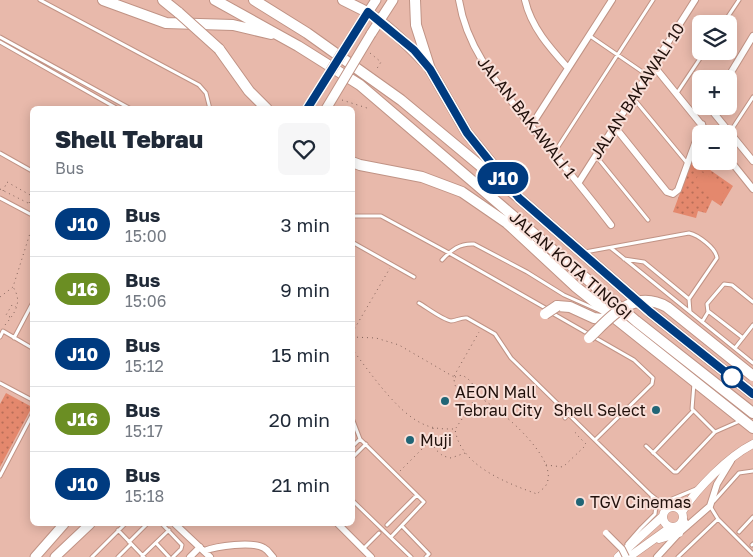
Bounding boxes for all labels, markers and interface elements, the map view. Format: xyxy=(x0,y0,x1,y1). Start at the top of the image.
map controls xyxy=(692,15,737,170)
button: layers xyxy=(692,15,737,60)
street label: JALAN BAKAWALI 10 xyxy=(585,19,689,163)
street label: JALAN BAKAWALI 1 xyxy=(473,52,581,182)
button: + xyxy=(692,70,737,115)
button: heart xyxy=(278,123,330,175)
text: Shell Tebrau xyxy=(55,124,203,153)
button: − xyxy=(692,125,737,170)
text: Bus xyxy=(55,158,84,178)
line badge: J10 xyxy=(474,162,532,194)
text: J10 xyxy=(487,167,519,189)
text: Bus xyxy=(125,203,160,226)
street label: JALAN KOTA TINGGI xyxy=(506,206,636,324)
text: J10 xyxy=(67,213,98,235)
text: 3 min xyxy=(281,213,330,236)
text: 15:00 xyxy=(125,226,167,246)
text: Bus xyxy=(125,268,160,291)
text: J16 xyxy=(67,278,98,300)
text: 9 min xyxy=(280,278,330,301)
text: 15:06 xyxy=(125,291,166,311)
text: Bus xyxy=(125,333,160,356)
text: J10 xyxy=(67,343,98,365)
text: 15 min xyxy=(271,343,330,366)
text: 15:12 xyxy=(125,356,164,376)
unlabelled marker xyxy=(721,366,743,388)
place label: AEON Mall Tebrau City xyxy=(455,382,542,420)
marker: AEON Mall Tebrau City xyxy=(439,395,451,407)
text: Bus xyxy=(125,398,160,421)
place label: Shell Select xyxy=(554,400,646,420)
marker: Shell Select xyxy=(650,404,662,416)
text: J16 xyxy=(67,408,98,430)
text: 20 min xyxy=(269,408,330,431)
text: 15:17 xyxy=(125,421,163,441)
place label: Muji xyxy=(420,430,452,450)
marker: Muji xyxy=(404,434,416,446)
text: Bus xyxy=(125,463,160,486)
text: J10 xyxy=(67,473,98,495)
text: 21 min xyxy=(271,473,330,496)
text: 15:18 xyxy=(125,486,164,506)
place label: TGV Cinemas xyxy=(590,492,691,512)
marker: TGV Cinemas xyxy=(574,496,586,508)

